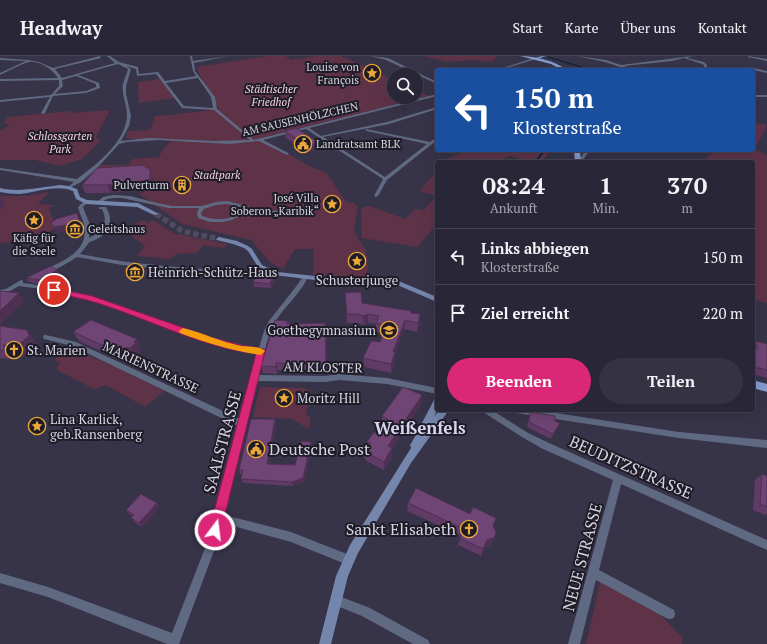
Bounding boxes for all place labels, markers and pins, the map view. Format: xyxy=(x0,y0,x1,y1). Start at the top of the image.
place label: Louise von François xyxy=(306,60,359,87)
place icon: Louise von François xyxy=(362,63,382,83)
public building icon: Landratsamt BLK xyxy=(293,134,313,154)
place label: Landratsamt BLK xyxy=(316,137,401,151)
building icon: Pulverturm xyxy=(172,175,192,195)
place label: Pulverturm xyxy=(114,178,170,192)
place label: José Villa Soberon „Karibik“ xyxy=(231,191,319,218)
place icon: José Villa Soberon „Karibik“ xyxy=(322,194,342,214)
place icon: Käfig für die Seele xyxy=(24,210,44,230)
museum icon: Geleitshaus xyxy=(65,219,85,239)
place label: Geleitshaus xyxy=(88,222,145,236)
place label: Käfig für die Seele xyxy=(12,231,56,258)
place icon: Schusterjunge xyxy=(347,251,367,271)
museum icon: Heinrich-Schütz-Haus xyxy=(125,262,145,282)
place label: Heinrich-Schütz-Haus xyxy=(148,263,277,281)
place label: Schusterjunge xyxy=(316,271,398,289)
pin xyxy=(37,273,71,307)
school or university icon: Goethegymnasium xyxy=(379,320,399,340)
place label: Goethegymnasium xyxy=(267,321,376,339)
church icon: St. Marien xyxy=(4,340,24,360)
place label: St. Marien xyxy=(27,341,86,359)
place icon: Moritz Hill xyxy=(274,388,294,408)
place label: Moritz Hill xyxy=(297,389,360,407)
place label: Lina Karlick, geb.Ransenberg xyxy=(50,410,142,443)
place icon: Lina Karlick, geb.Ransenberg xyxy=(27,416,47,436)
place label: Deutsche Post xyxy=(269,438,370,460)
public building icon: Deutsche Post xyxy=(246,439,266,459)
place label: Sankt Elisabeth xyxy=(346,518,457,540)
church icon: Sankt Elisabeth xyxy=(459,519,479,539)

